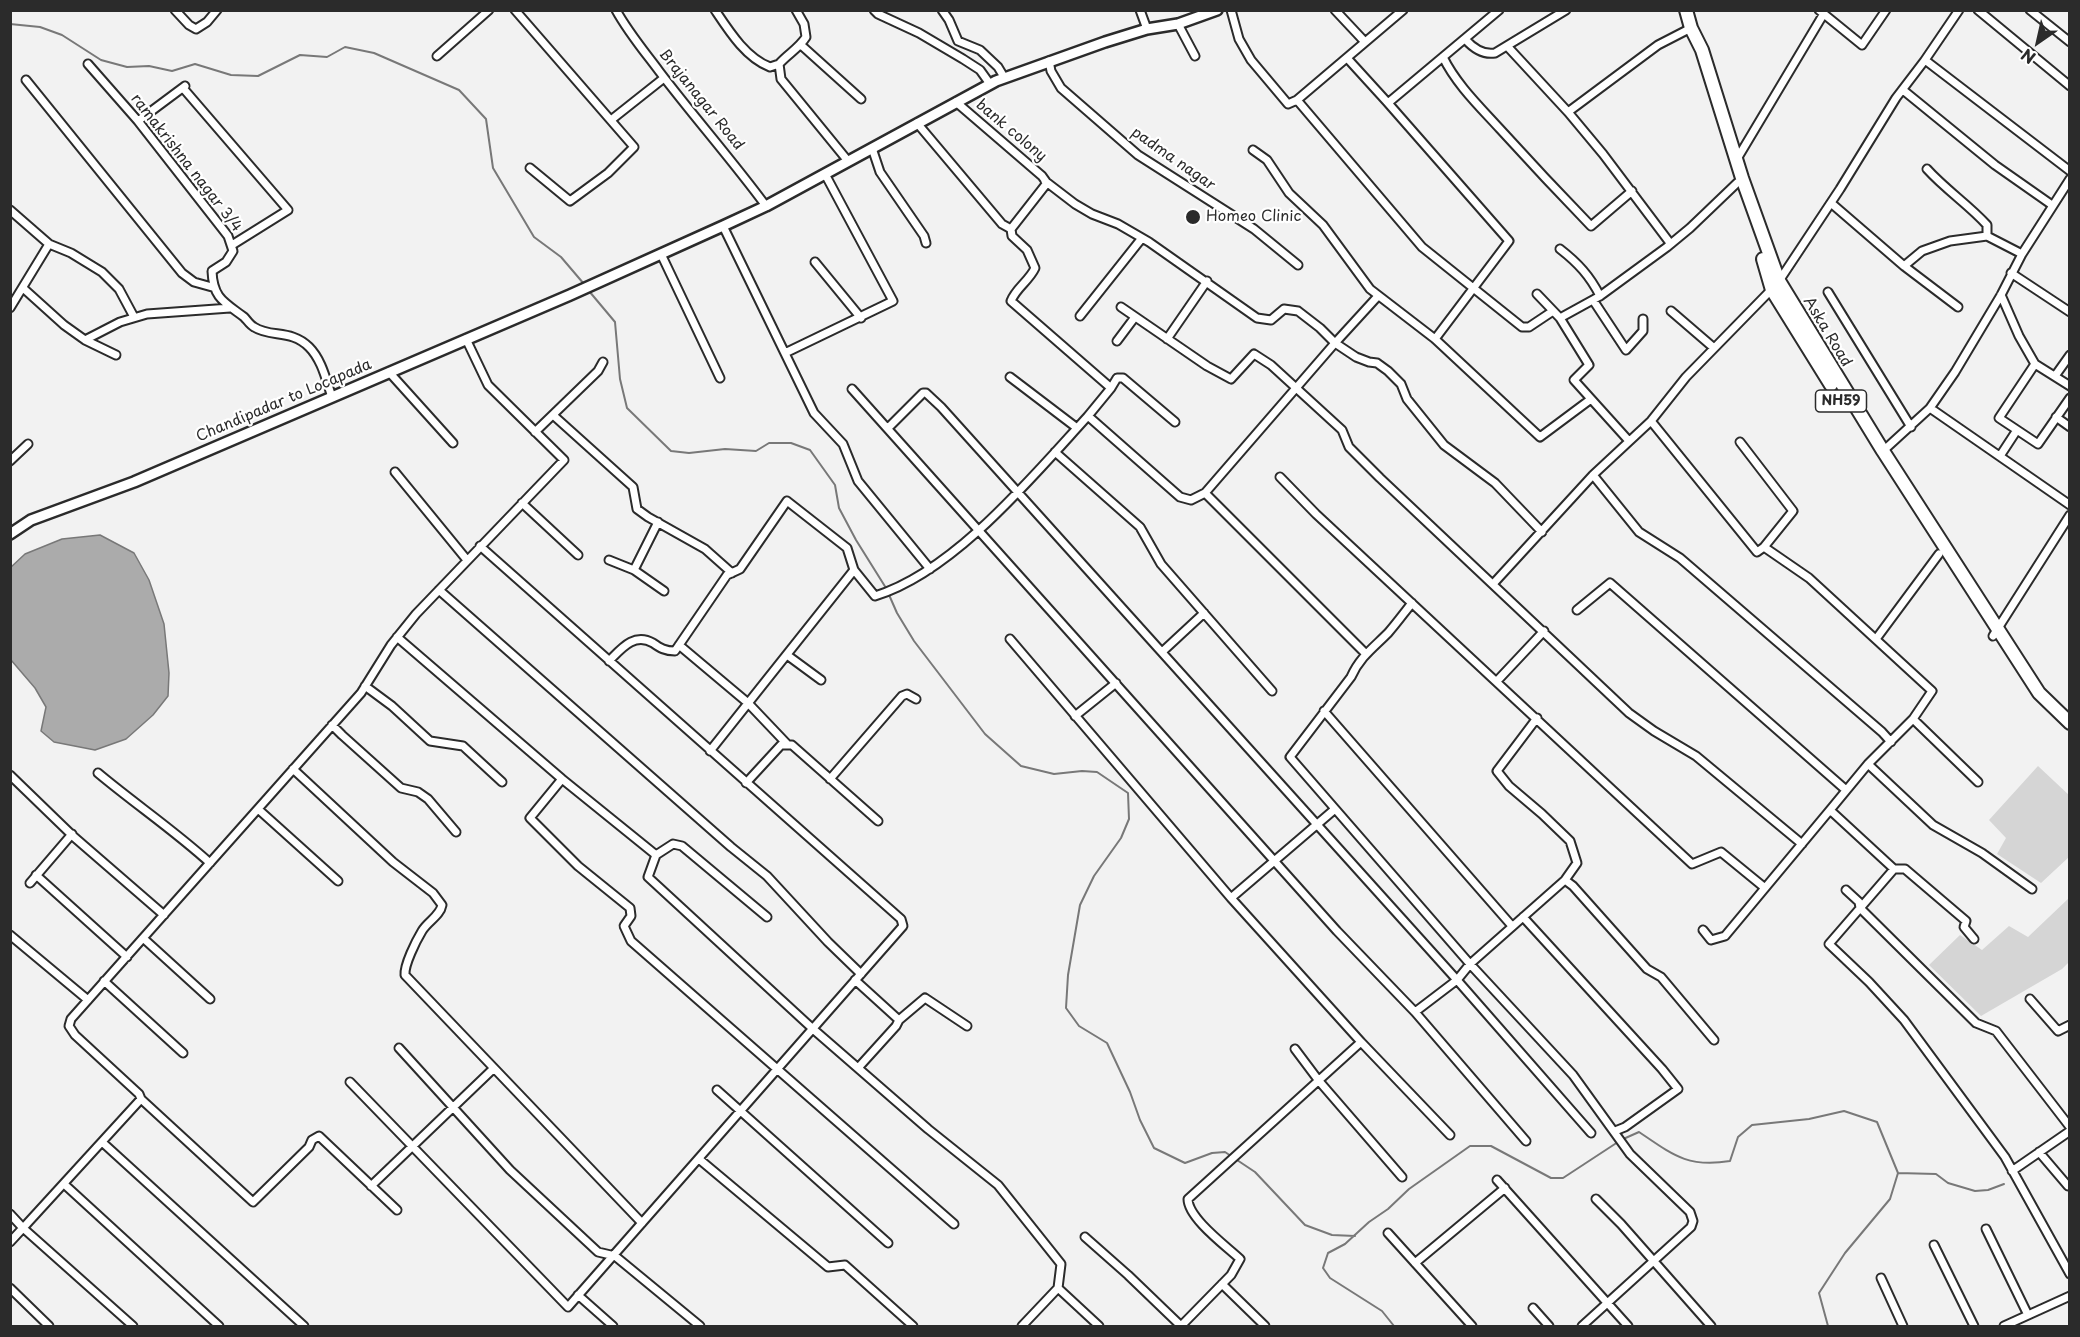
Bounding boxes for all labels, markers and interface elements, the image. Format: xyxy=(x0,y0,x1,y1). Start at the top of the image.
north arrow xyxy=(2008,12,2068,72)
text: N xyxy=(2016,43,2040,70)
street label: Brajanagar Road xyxy=(655,46,747,154)
street label: ramakrishna nagar 3/4 xyxy=(127,90,245,236)
street label: bank colony xyxy=(972,96,1050,166)
street label: padma nagar xyxy=(1128,123,1218,195)
marker: Homeo Clinic xyxy=(1184,208,1202,226)
place label: Homeo Clinic xyxy=(1206,208,1301,226)
street label: Aska Road xyxy=(1799,294,1855,370)
street label: Chandipadar to Locapada xyxy=(194,356,374,446)
road number: NH59 xyxy=(1816,390,1866,412)

